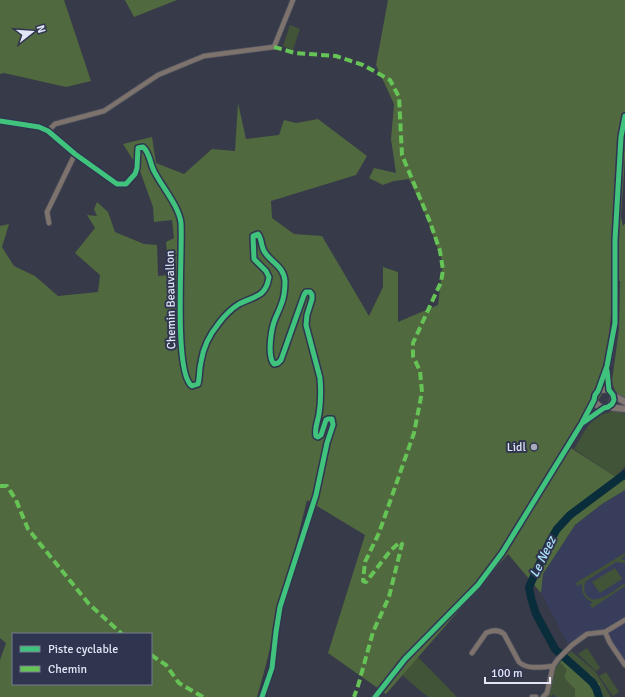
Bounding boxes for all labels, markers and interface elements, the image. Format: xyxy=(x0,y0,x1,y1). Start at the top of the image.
north arrow xyxy=(12,12,52,52)
text: N xyxy=(34,24,48,35)
street label: Chemin Beauvallon xyxy=(163,250,179,350)
place label: Lidl xyxy=(507,440,526,455)
marker: Lidl xyxy=(529,442,539,452)
water label: Le Neez xyxy=(526,533,560,580)
legend xyxy=(12,633,152,685)
text: Piste cyclable xyxy=(48,642,118,657)
scale bar xyxy=(485,659,550,685)
text: Chemin xyxy=(48,662,87,677)
text: 100 m xyxy=(491,666,523,681)

